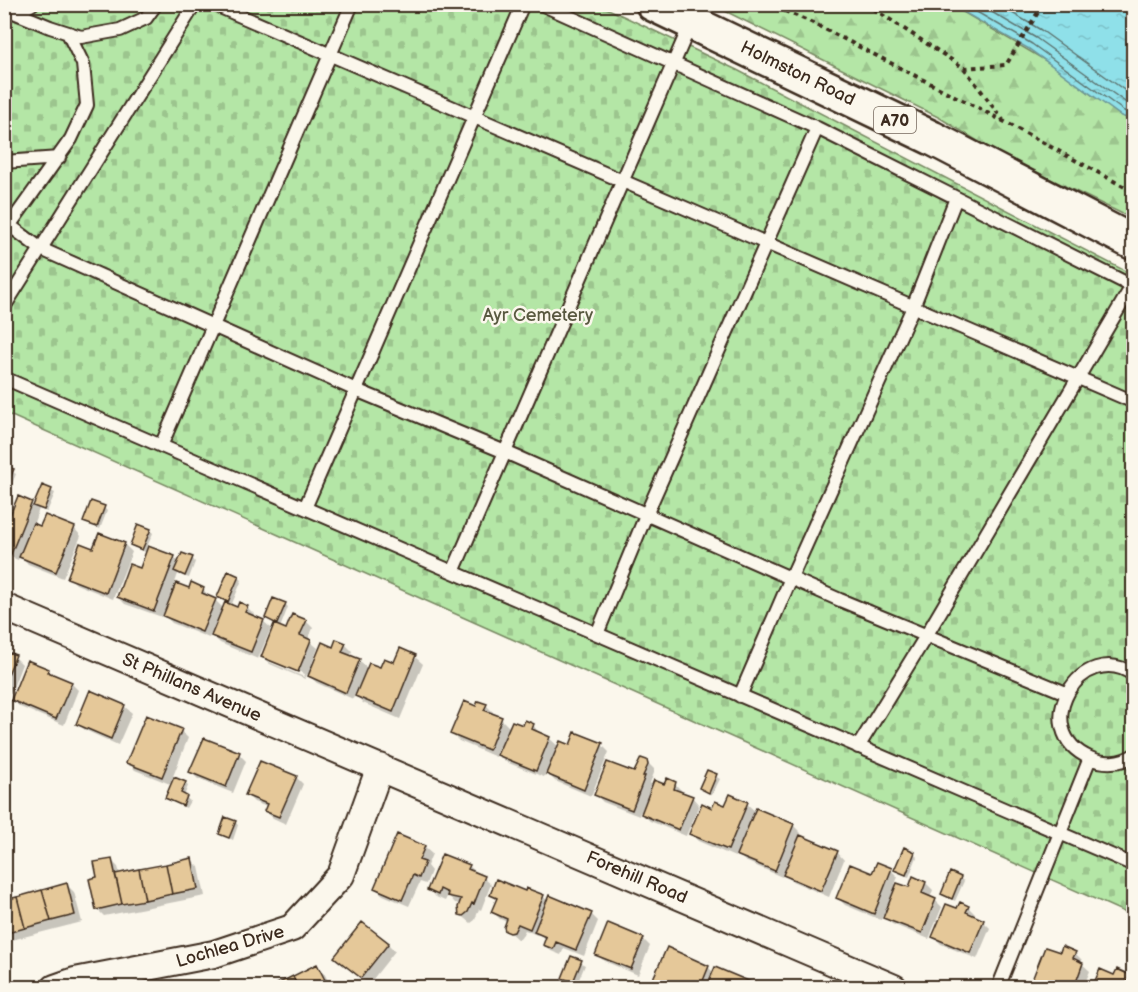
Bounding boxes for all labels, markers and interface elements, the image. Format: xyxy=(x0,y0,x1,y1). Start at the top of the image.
street label: Holmston Road xyxy=(737,37,859,110)
road number: A70 xyxy=(874,107,916,133)
park label: Ayr Cemetery xyxy=(483,305,594,326)
street label: St Phillans Avenue xyxy=(119,649,265,726)
street label: Forehill Road xyxy=(583,847,691,908)
street label: Lochlea Drive xyxy=(174,921,287,972)

